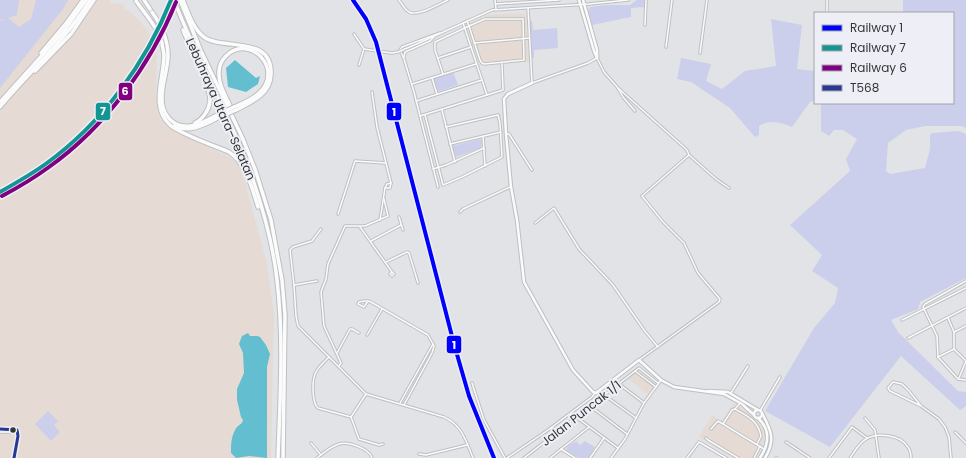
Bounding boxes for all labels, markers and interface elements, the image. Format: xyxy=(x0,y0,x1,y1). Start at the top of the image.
legend xyxy=(814,12,954,104)
text: Railway 1 xyxy=(850,19,903,36)
street label: Lebuhraya Utara–Selatan xyxy=(182,35,260,183)
text: Railway 7 xyxy=(850,39,906,56)
text: Railway 6 xyxy=(850,59,907,76)
text: T568 xyxy=(850,79,879,96)
line badge: 6 xyxy=(118,82,133,101)
text: 6 xyxy=(121,83,129,99)
line badge: 7 xyxy=(95,102,111,121)
line badge: 1 xyxy=(386,102,402,121)
text: 7 xyxy=(100,103,106,119)
text: 1 xyxy=(392,104,396,120)
line badge: 1 xyxy=(446,335,462,354)
text: 1 xyxy=(452,337,456,353)
street label: Jalan Puncak 1/1 xyxy=(538,376,624,450)
unlabelled marker xyxy=(8,425,18,435)

